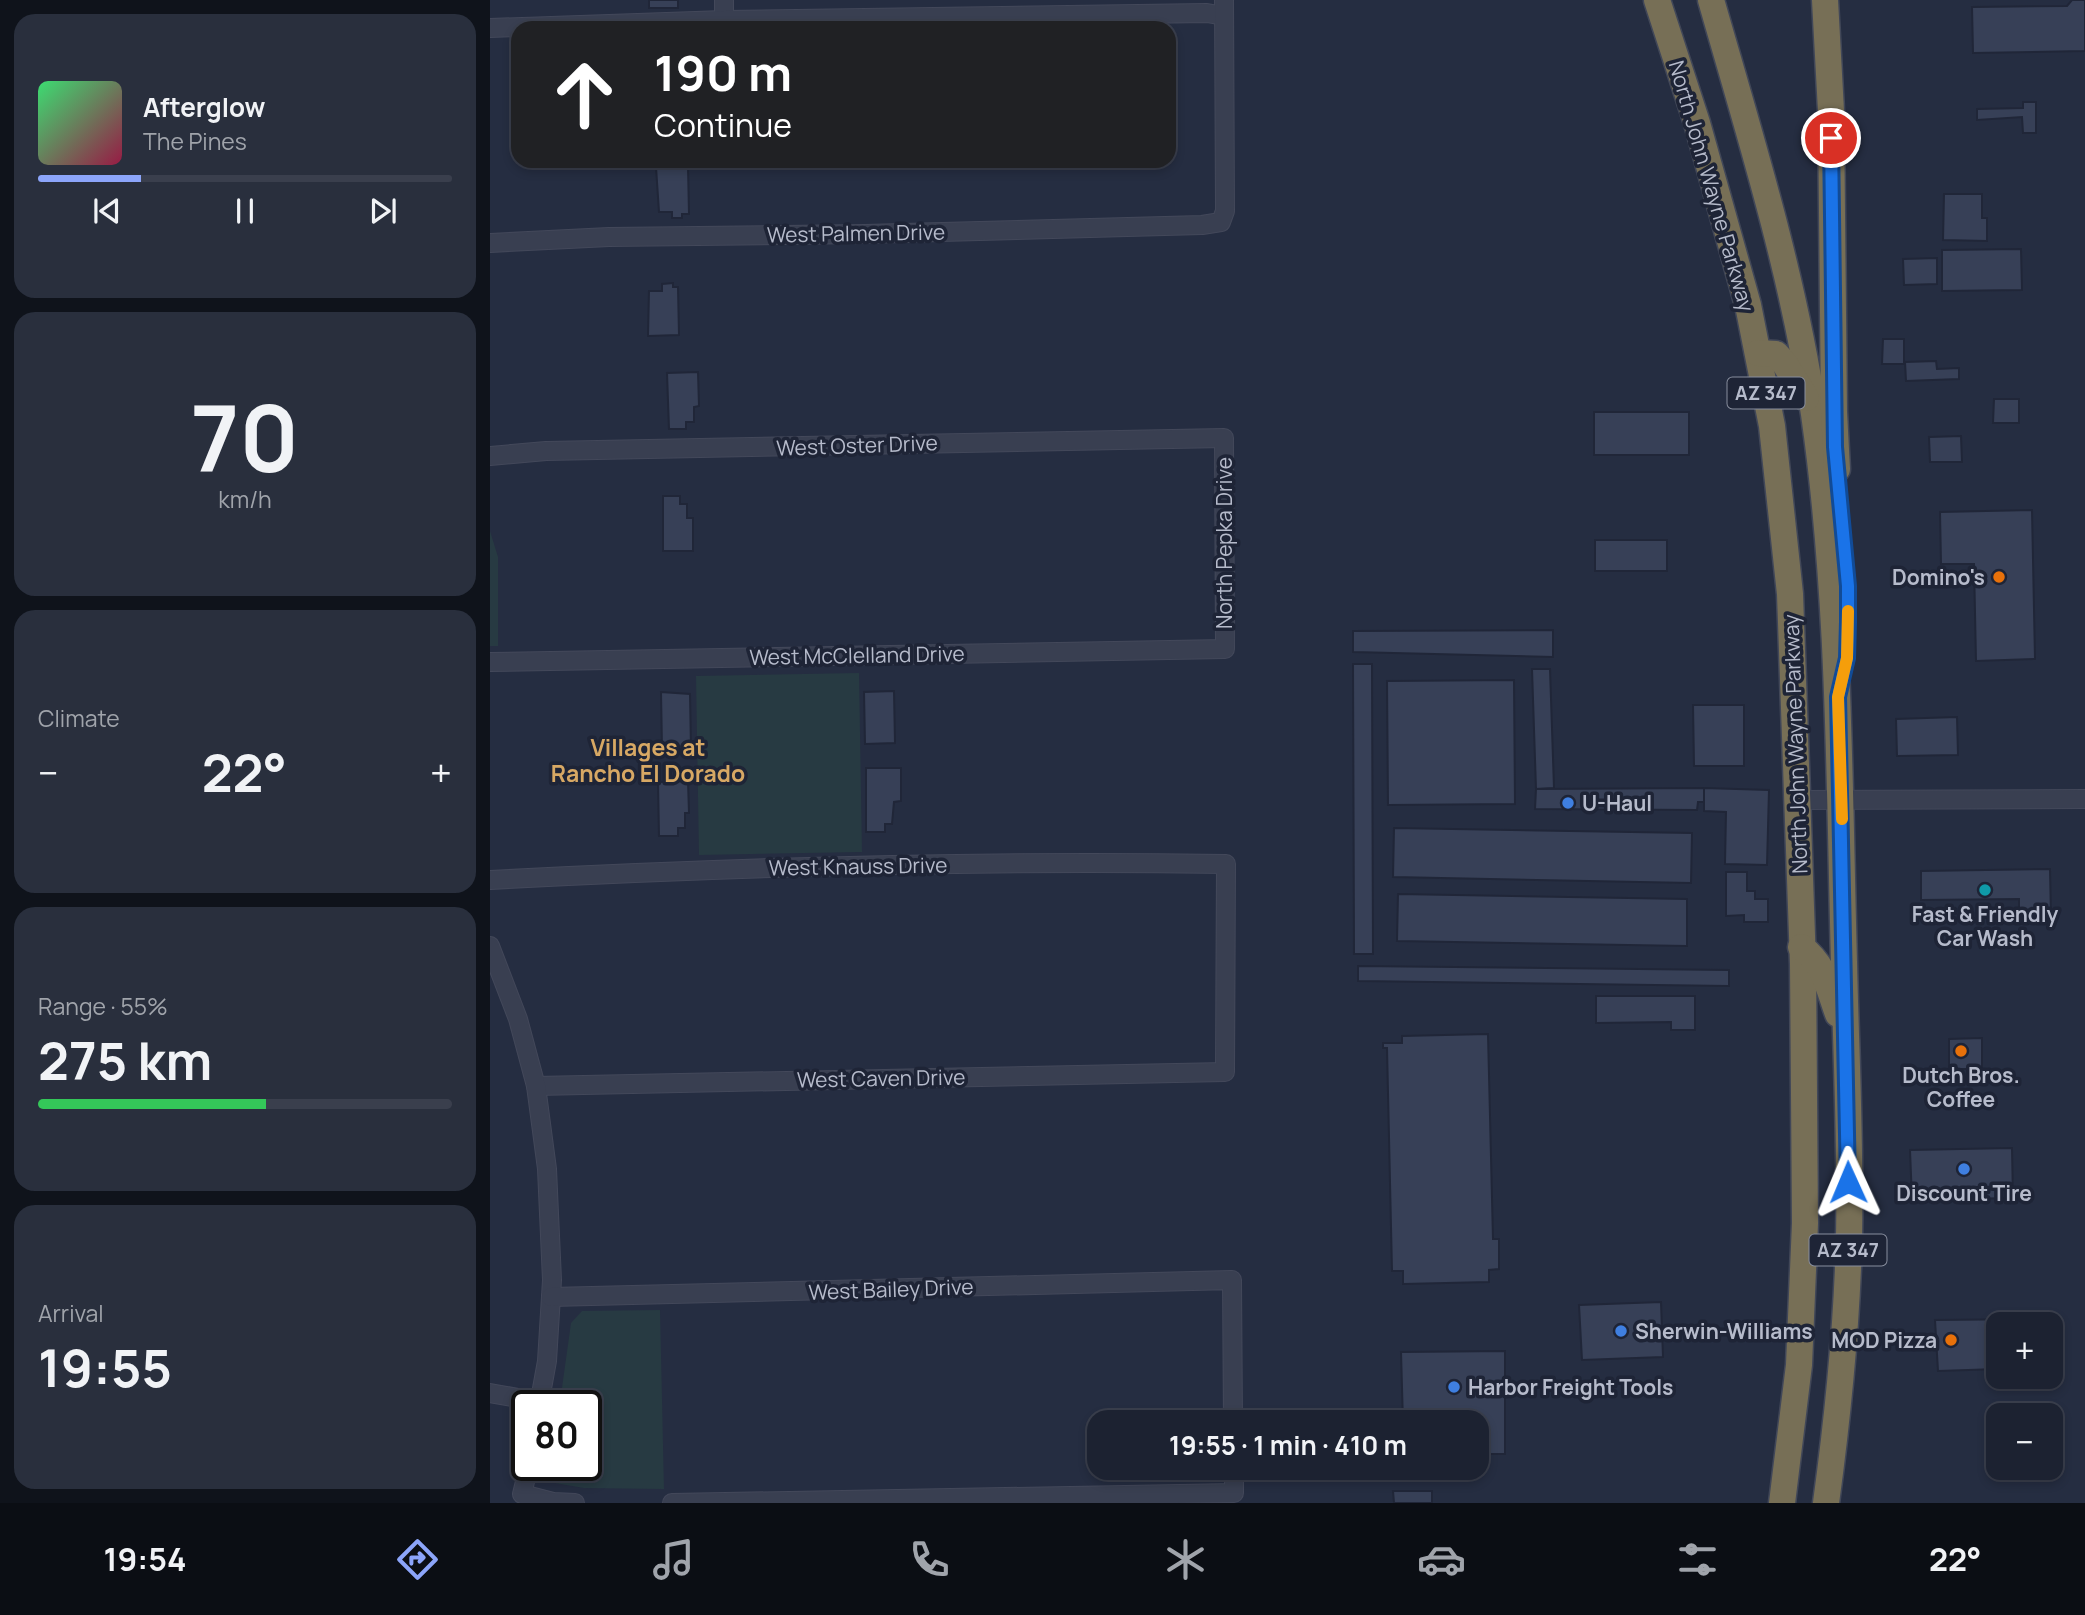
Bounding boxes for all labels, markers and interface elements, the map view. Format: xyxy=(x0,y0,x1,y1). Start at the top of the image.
text: 190 m xyxy=(654,39,792,106)
icon: ahead xyxy=(539,49,630,140)
street label: North John Wayne Parkway xyxy=(1663,57,1761,315)
text: Afterglow xyxy=(143,89,265,125)
text: Continue xyxy=(654,103,792,147)
pin xyxy=(1801,108,1861,168)
icon: arrive xyxy=(1812,119,1850,157)
text: The Pines xyxy=(143,125,247,157)
icon: previous xyxy=(88,192,126,230)
icon: pause xyxy=(226,192,264,230)
icon: next xyxy=(364,192,402,230)
street label: West Palmen Drive xyxy=(767,217,945,249)
text: 70 xyxy=(191,375,299,499)
road number: AZ 347 xyxy=(1728,378,1804,408)
street label: West Oster Drive xyxy=(776,428,938,462)
street label: North Pepka Drive xyxy=(1210,457,1238,629)
text: km/h xyxy=(218,483,272,515)
place label: Domino's xyxy=(1892,563,1985,591)
marker: Domino's xyxy=(1991,569,2007,585)
street label: North John Wayne Parkway xyxy=(1776,614,1814,874)
street label: West McClelland Drive xyxy=(749,639,965,671)
text: Climate xyxy=(38,702,120,734)
district label: Villages at Rancho El Dorado xyxy=(551,731,745,789)
text: 22° xyxy=(202,737,287,808)
text: − xyxy=(38,746,59,798)
text: + xyxy=(430,746,452,798)
place label: U-Haul xyxy=(1582,789,1652,817)
marker: U-Haul xyxy=(1560,795,1576,811)
street label: West Knauss Drive xyxy=(768,850,948,882)
marker: Fast & Friendly Car Wash xyxy=(1977,882,1993,898)
place label: Fast & Friendly Car Wash xyxy=(1912,900,2059,952)
text: Range · 55% xyxy=(38,990,168,1022)
text: 275 km xyxy=(38,1025,212,1096)
marker: Dutch Bros. Coffee xyxy=(1953,1043,1969,1059)
place label: Dutch Bros. Coffee xyxy=(1902,1061,2020,1113)
street label: West Caven Drive xyxy=(796,1063,966,1093)
position arrow xyxy=(1811,1145,1885,1219)
marker: Discount Tire xyxy=(1956,1161,1972,1177)
place label: Discount Tire xyxy=(1896,1179,2032,1207)
road number: AZ 347 xyxy=(1810,1234,1886,1266)
street label: West Bailey Drive xyxy=(808,1272,974,1306)
text: Arrival xyxy=(38,1297,104,1329)
map controls xyxy=(1986,1312,2063,1480)
button: + xyxy=(1986,1312,2063,1389)
place label: Sherwin-Williams xyxy=(1635,1317,1813,1345)
marker: Sherwin-Williams xyxy=(1613,1323,1629,1339)
place label: MOD Pizza xyxy=(1831,1326,1937,1354)
text: 19:55 xyxy=(38,1332,172,1403)
marker: MOD Pizza xyxy=(1943,1332,1959,1348)
place label: Harbor Freight Tools xyxy=(1468,1373,1673,1401)
marker: Harbor Freight Tools xyxy=(1446,1379,1462,1395)
speed limit sign: 80 xyxy=(511,1390,602,1481)
button: − xyxy=(1986,1403,2063,1480)
text: 19:55 · 1 min · 410 m xyxy=(1169,1427,1407,1463)
icon: directions xyxy=(393,1535,442,1584)
icon: music xyxy=(649,1535,698,1584)
icon: phone xyxy=(905,1535,954,1584)
icon: climate xyxy=(1161,1535,1210,1584)
icon: car xyxy=(1417,1535,1466,1584)
icon: filters xyxy=(1673,1535,1722,1584)
text: 19:54 xyxy=(103,1537,187,1581)
text: 22° xyxy=(1929,1537,1982,1581)

